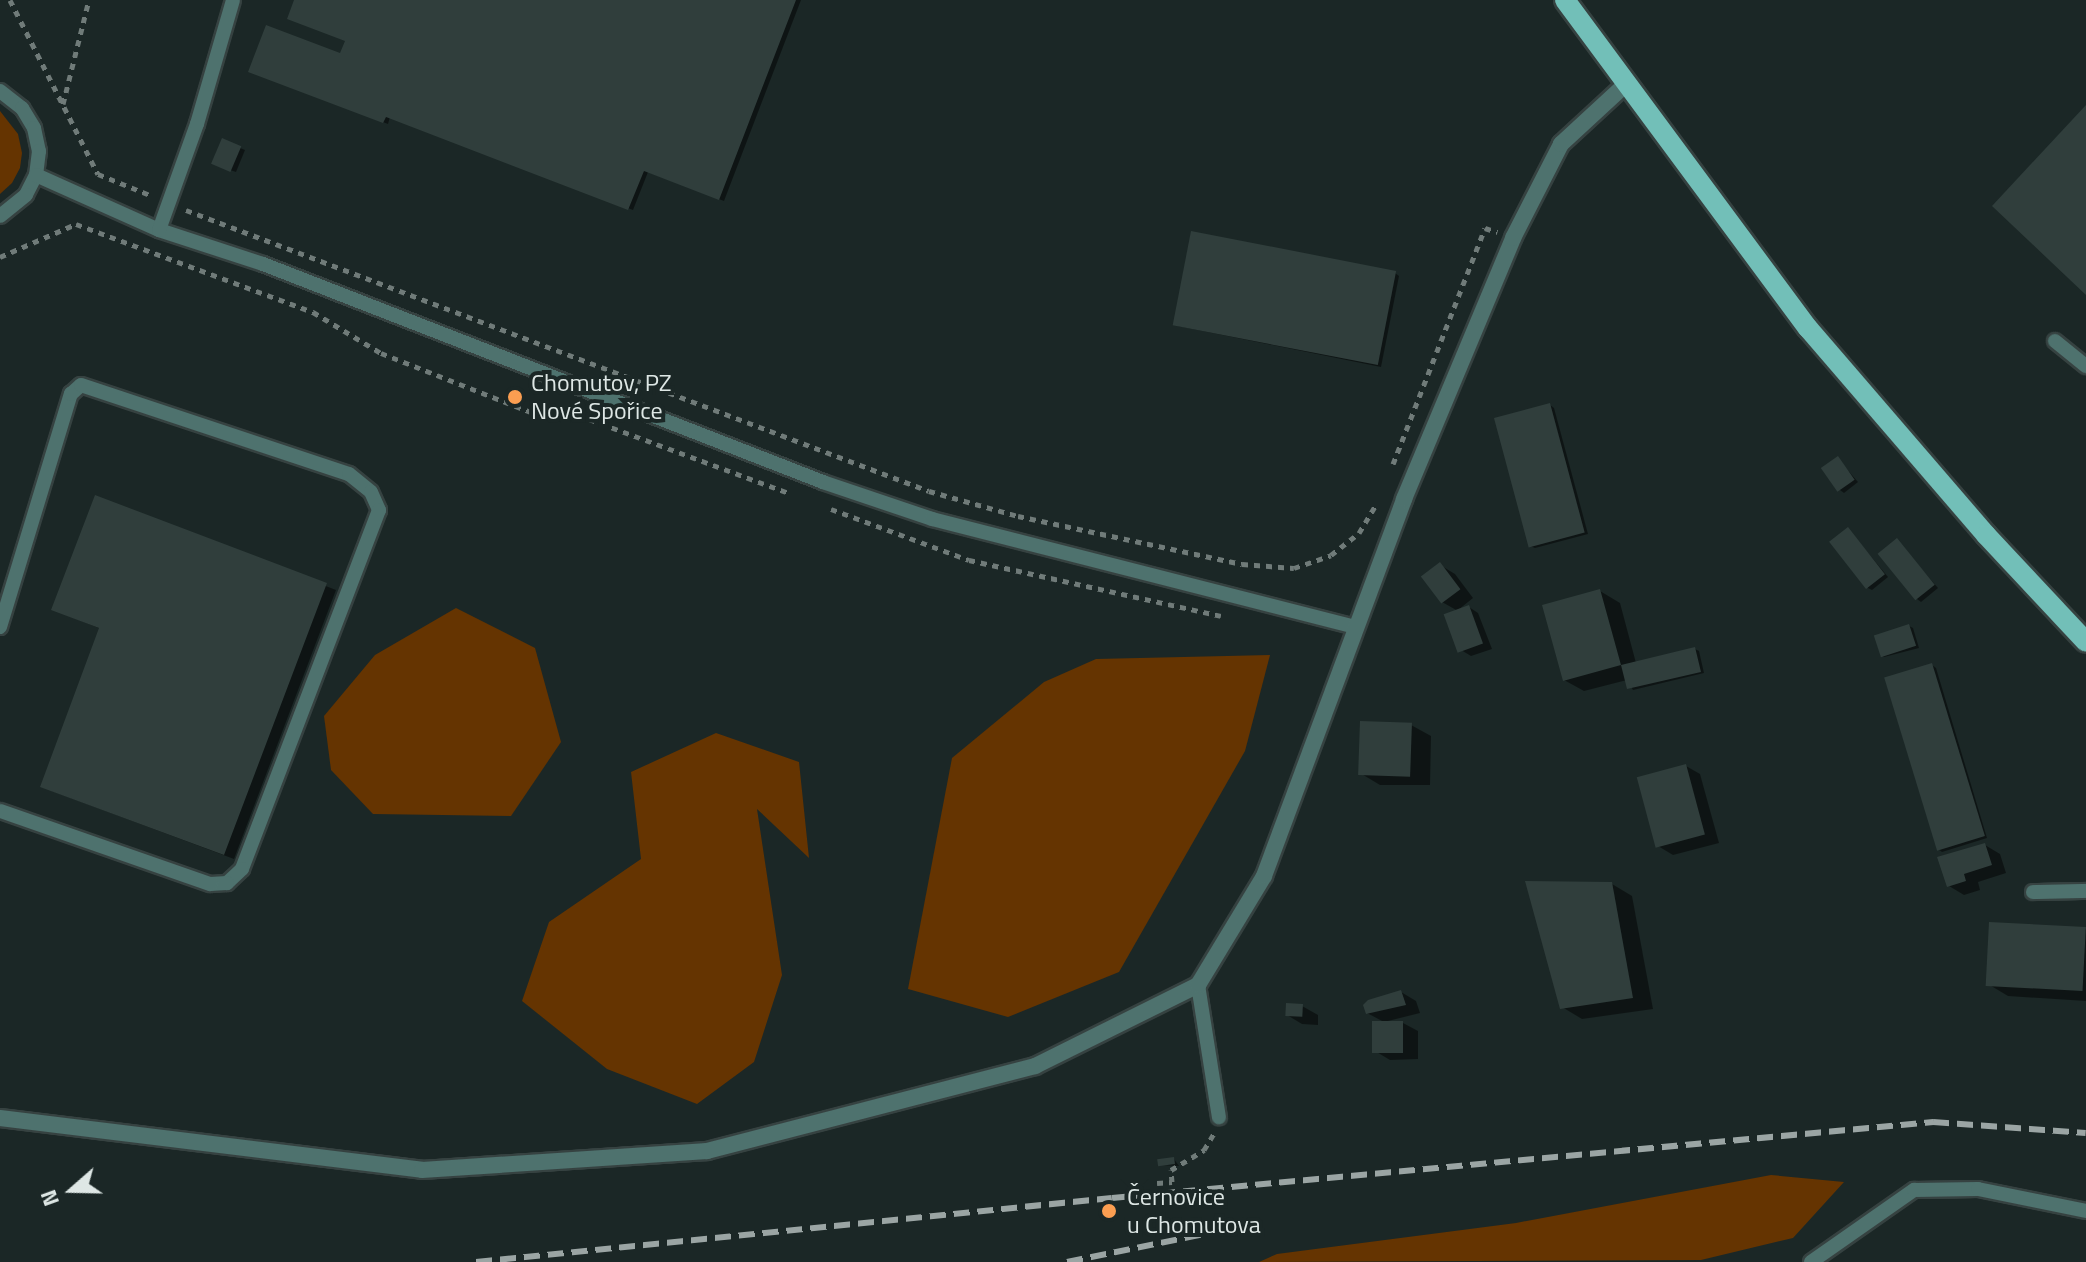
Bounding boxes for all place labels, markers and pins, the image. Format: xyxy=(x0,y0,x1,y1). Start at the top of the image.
place label: Chomutov, PZ Nové Spořice xyxy=(531,369,672,425)
marker: Chomutov, PZ Nové Spořice xyxy=(506,388,524,406)
place label: Černovice u Chomutova xyxy=(1127,1183,1261,1239)
marker: Černovice u Chomutova xyxy=(1098,1200,1120,1222)

